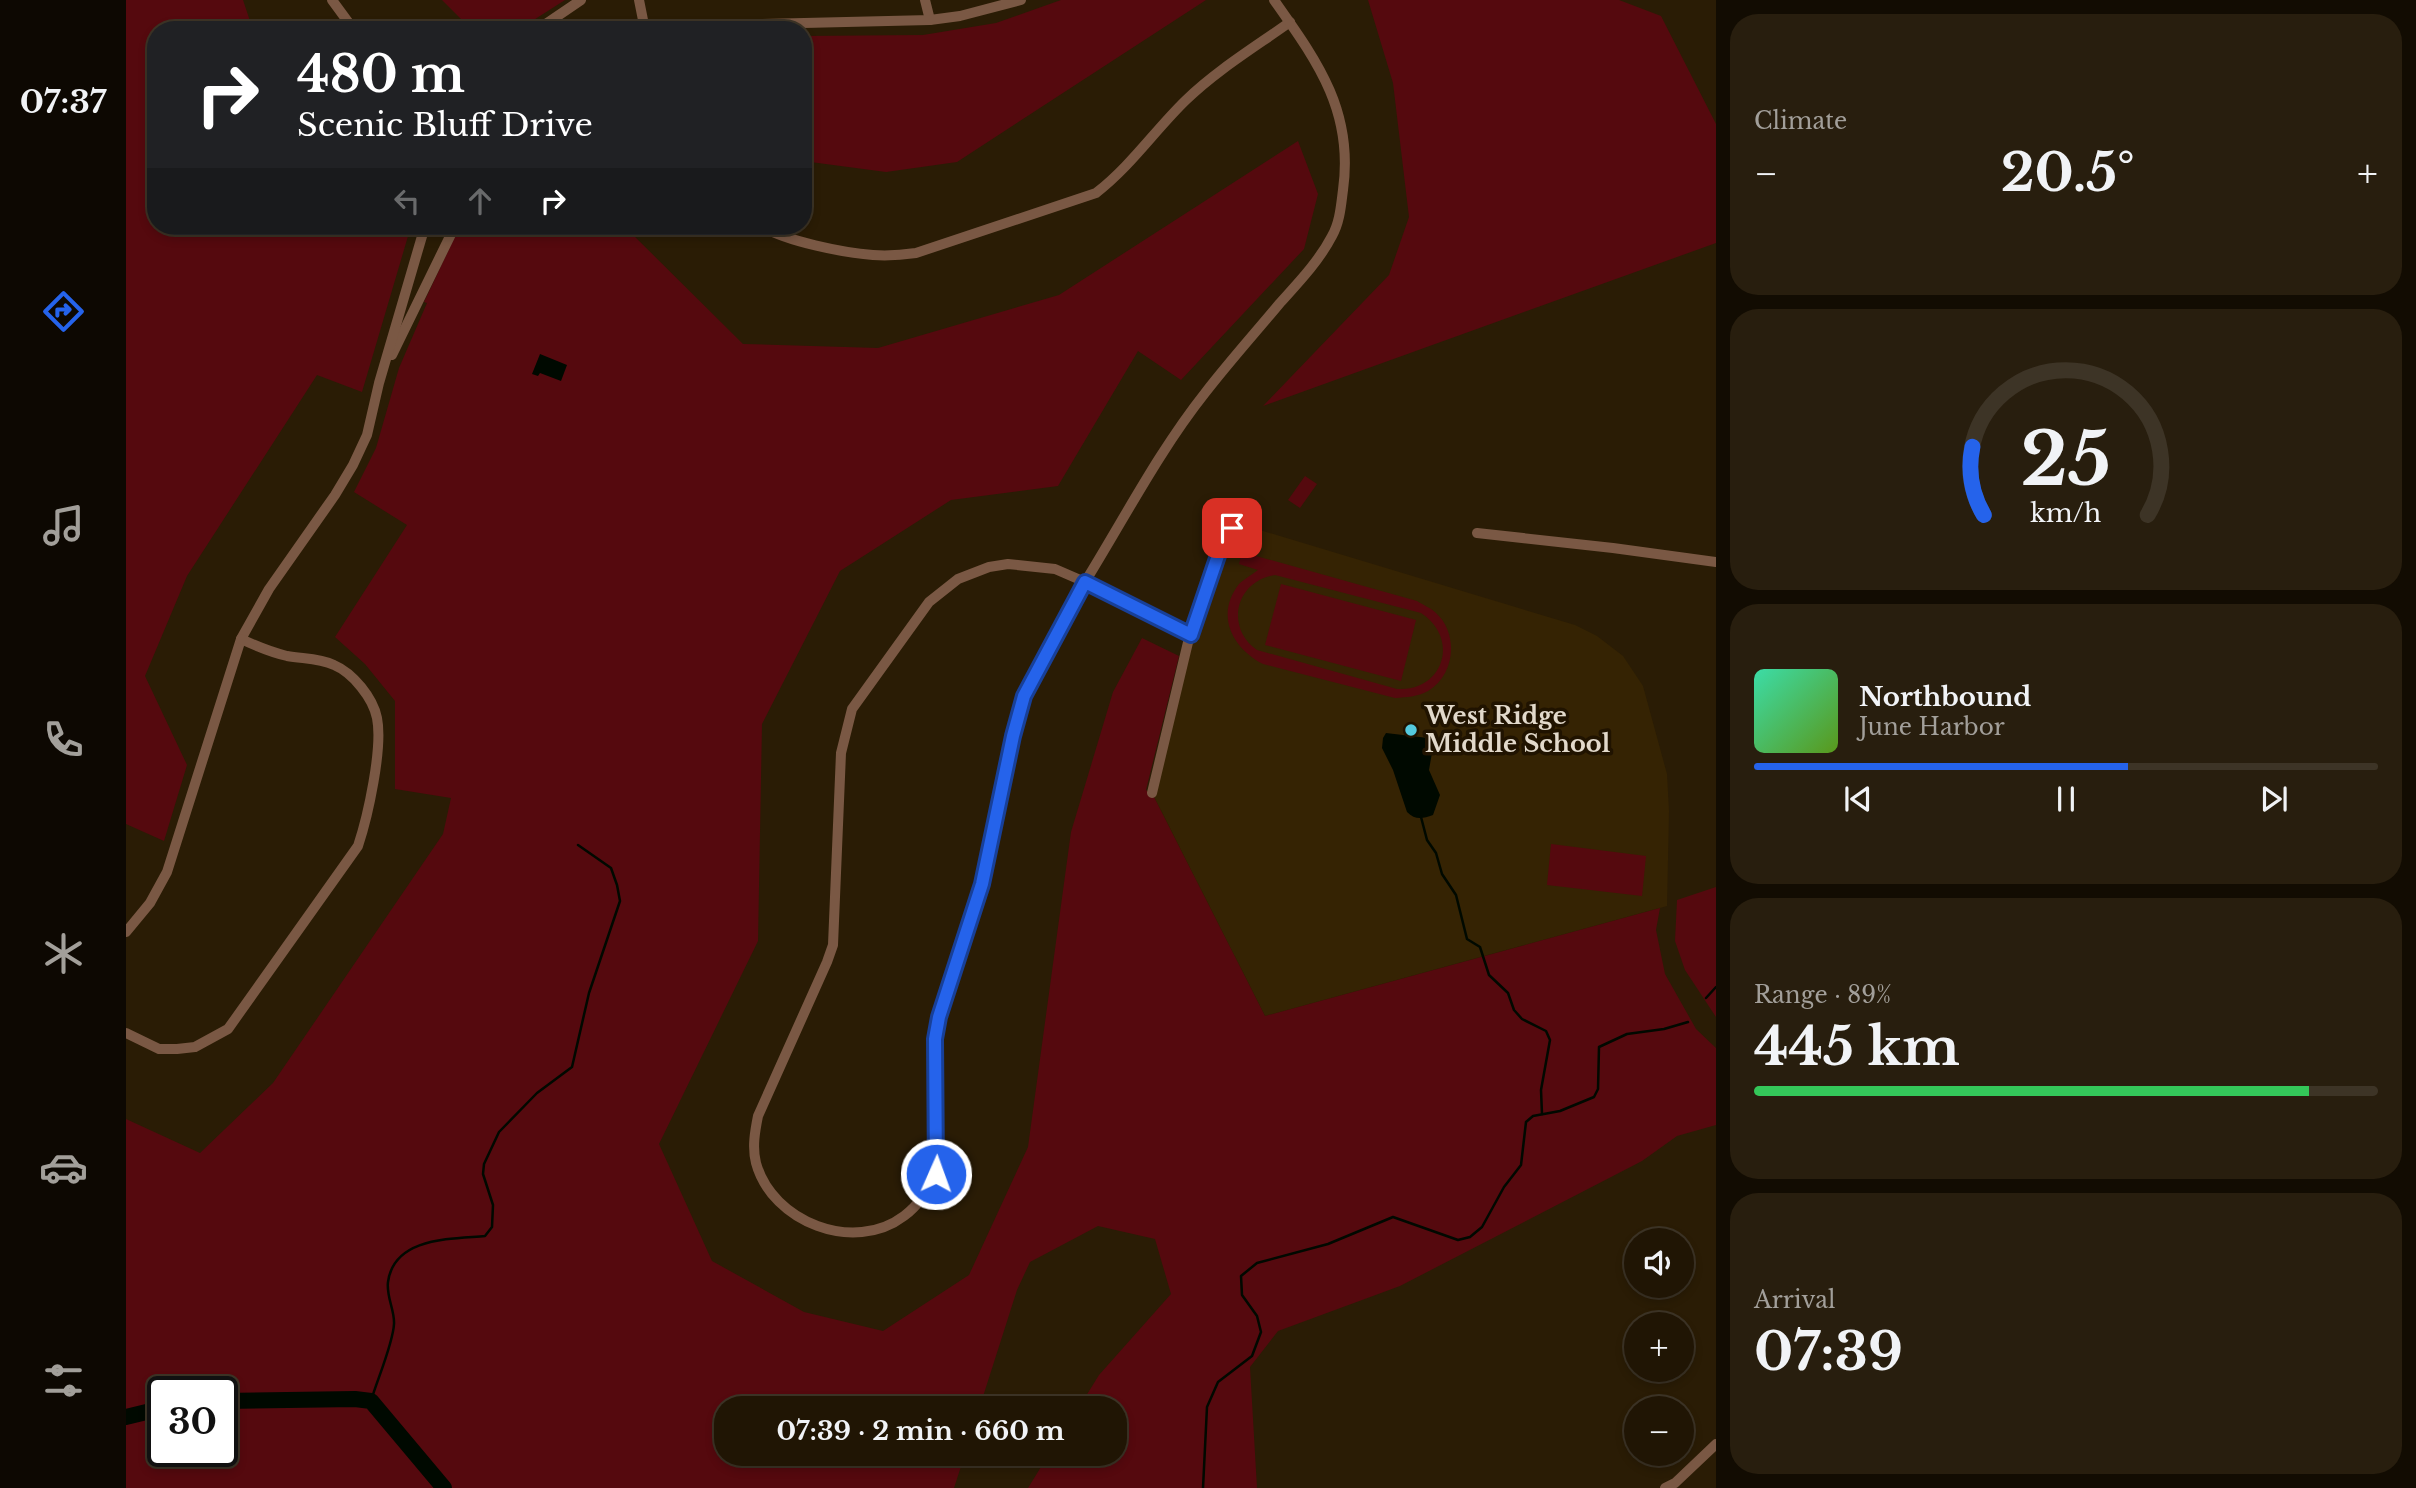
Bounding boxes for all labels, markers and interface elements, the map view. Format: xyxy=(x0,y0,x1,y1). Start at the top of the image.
text: 480 m xyxy=(297,44,465,105)
icon: right xyxy=(182,49,273,140)
text: 07:37 xyxy=(20,82,106,122)
text: Scenic Bluff Drive xyxy=(297,105,593,145)
text: Climate xyxy=(1754,107,1847,135)
text: 20.5° xyxy=(2001,141,2135,205)
text: − xyxy=(1754,150,1778,197)
text: + xyxy=(2357,150,2378,197)
icon: left xyxy=(388,182,426,220)
icon: ahead xyxy=(461,182,499,220)
icon: right xyxy=(534,182,572,220)
icon: directions xyxy=(39,287,88,336)
text: 25 xyxy=(2021,415,2111,506)
pin xyxy=(1202,498,1262,558)
text: km/h xyxy=(2031,498,2101,529)
icon: music xyxy=(39,501,88,550)
icon: arrive xyxy=(1213,509,1251,547)
text: Northbound xyxy=(1859,681,2031,713)
place label: West Ridge Middle School xyxy=(1424,701,1611,758)
text: June Harbor xyxy=(1859,713,2005,741)
icon: phone xyxy=(39,715,88,764)
marker: West Ridge Middle School xyxy=(1403,722,1419,738)
icon: previous xyxy=(1839,780,1877,818)
icon: pause xyxy=(2047,780,2085,818)
icon: next xyxy=(2255,780,2293,818)
icon: climate xyxy=(39,929,88,978)
text: Range · 89% xyxy=(1754,981,1891,1009)
text: 445 km xyxy=(1754,1015,1960,1079)
position arrow xyxy=(899,1137,973,1211)
icon: car xyxy=(39,1143,88,1192)
map controls xyxy=(1624,1228,1694,1466)
button: sound xyxy=(1624,1228,1694,1298)
text: Arrival xyxy=(1754,1286,1835,1314)
button: + xyxy=(1624,1312,1694,1382)
text: 07:39 xyxy=(1754,1320,1903,1384)
icon: filters xyxy=(39,1356,88,1405)
speed limit sign: 30 xyxy=(147,1376,238,1467)
button: − xyxy=(1624,1396,1694,1466)
text: 07:39 · 2 min · 660 m xyxy=(776,1415,1065,1447)

